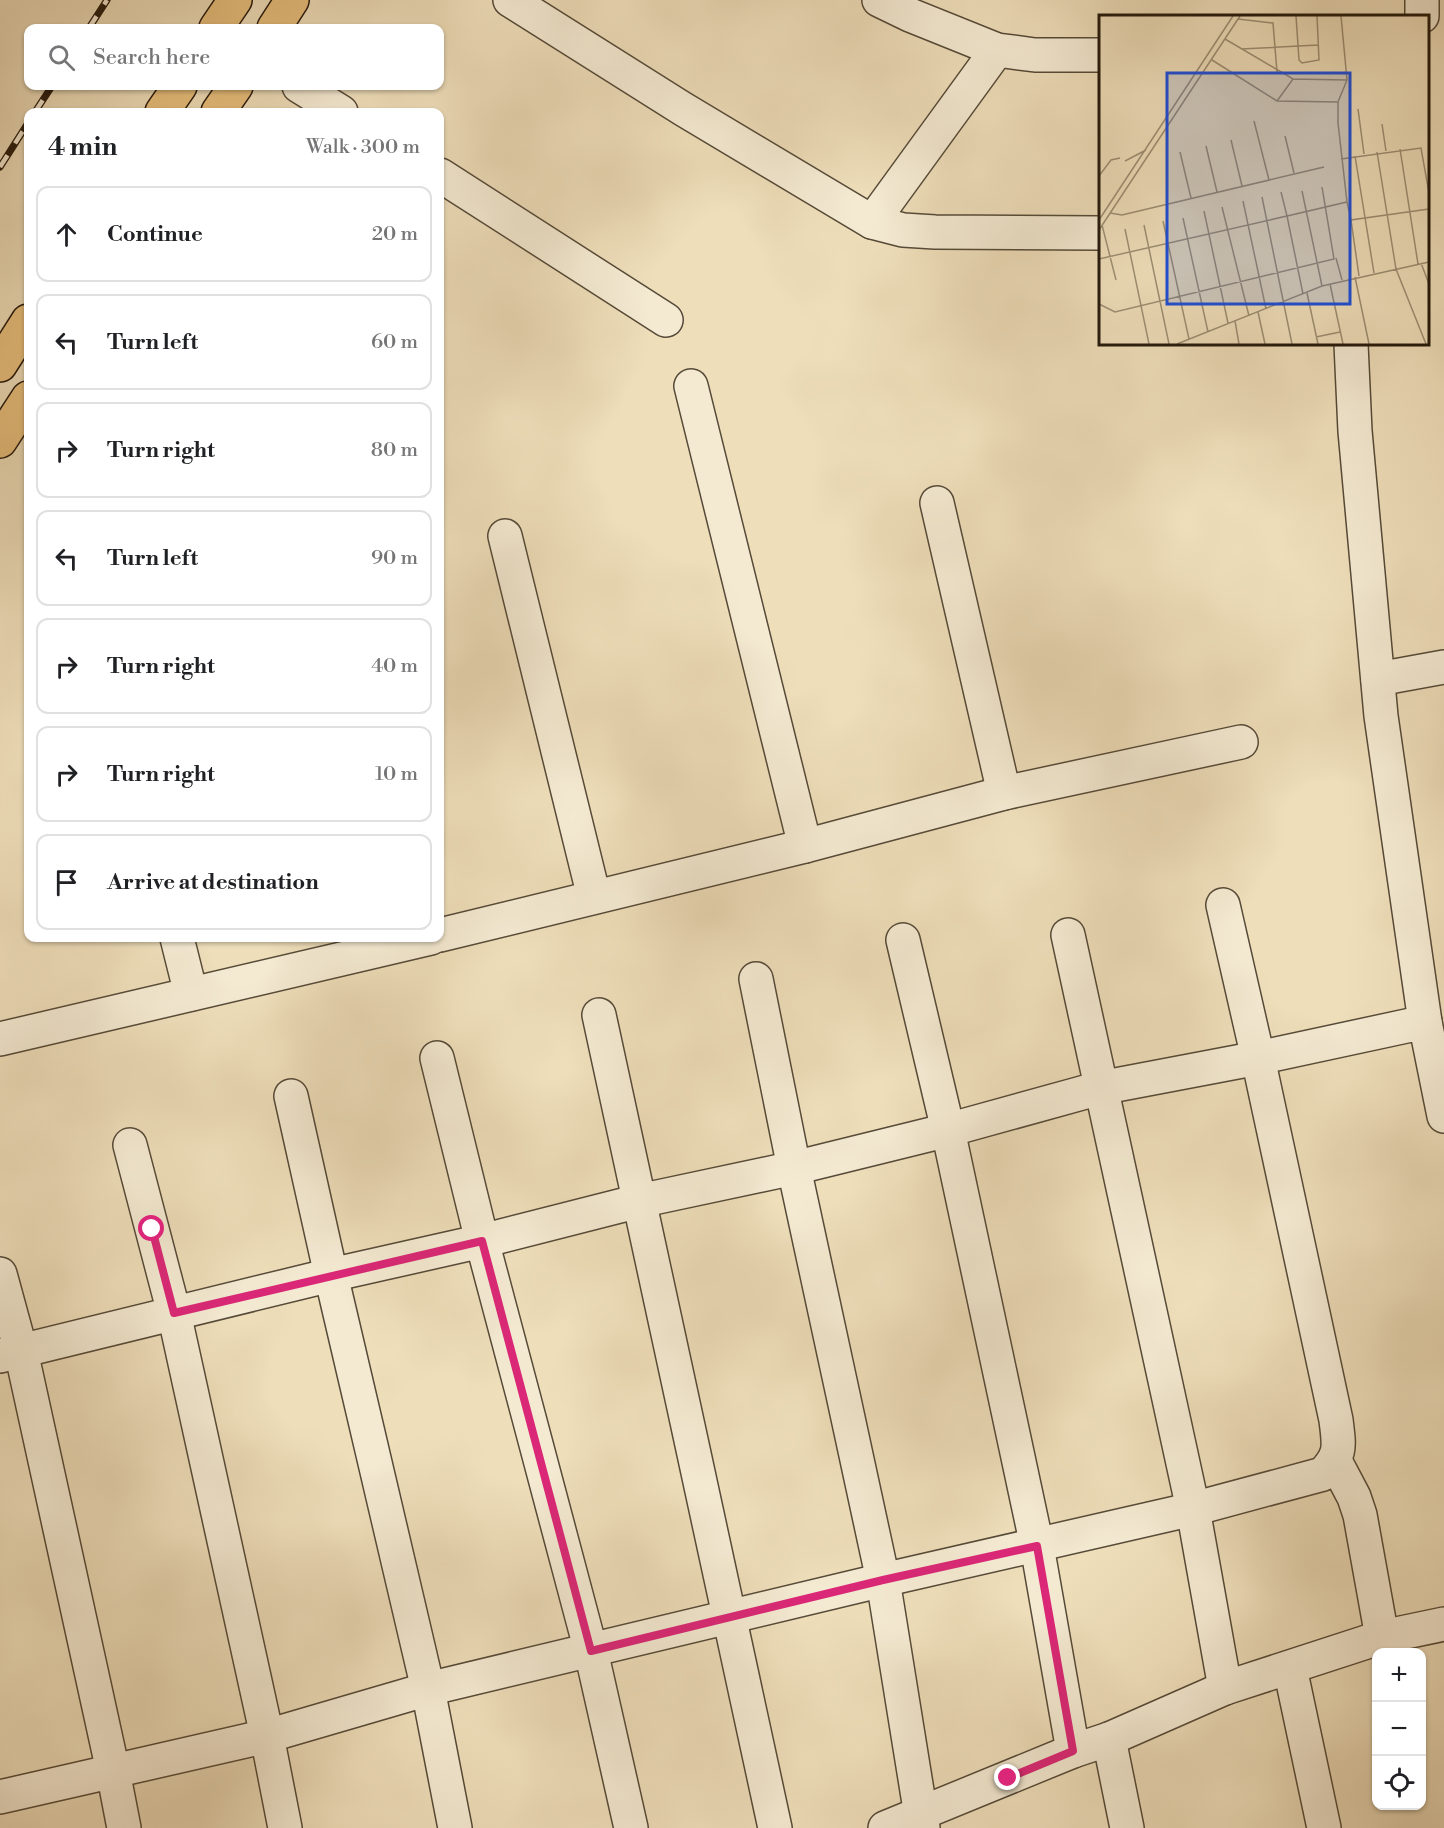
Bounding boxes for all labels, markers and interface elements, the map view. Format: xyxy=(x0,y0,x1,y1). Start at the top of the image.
inset map xyxy=(1099,15,1429,345)
search box xyxy=(24,24,444,90)
icon: search xyxy=(45,41,78,74)
text: Search here xyxy=(93,44,210,71)
text: 4 min xyxy=(48,131,118,163)
text: Walk · 300 m xyxy=(306,135,420,160)
icon: ahead xyxy=(50,218,83,251)
text: Continue xyxy=(107,221,203,248)
text: 20 m xyxy=(372,222,418,247)
icon: left xyxy=(50,326,83,359)
text: Turn left xyxy=(107,329,198,356)
text: 60 m xyxy=(371,330,418,355)
icon: right xyxy=(50,434,83,467)
text: Turn right xyxy=(107,437,215,464)
text: 80 m xyxy=(371,438,418,463)
icon: left xyxy=(50,542,83,575)
text: Turn left xyxy=(107,545,198,572)
text: 90 m xyxy=(371,546,418,571)
icon: right xyxy=(50,650,83,683)
text: Turn right xyxy=(107,653,215,680)
text: 40 m xyxy=(371,654,418,679)
icon: right xyxy=(50,758,83,791)
text: Turn right xyxy=(107,761,215,788)
text: 10 m xyxy=(375,762,418,787)
icon: arrive xyxy=(50,866,83,899)
text: Arrive at destination xyxy=(107,869,319,896)
route start xyxy=(138,1215,164,1241)
map controls xyxy=(1372,1648,1426,1810)
button: + xyxy=(1372,1648,1426,1702)
button: − xyxy=(1372,1702,1426,1756)
button: locate xyxy=(1372,1756,1426,1810)
route end xyxy=(994,1764,1020,1790)

